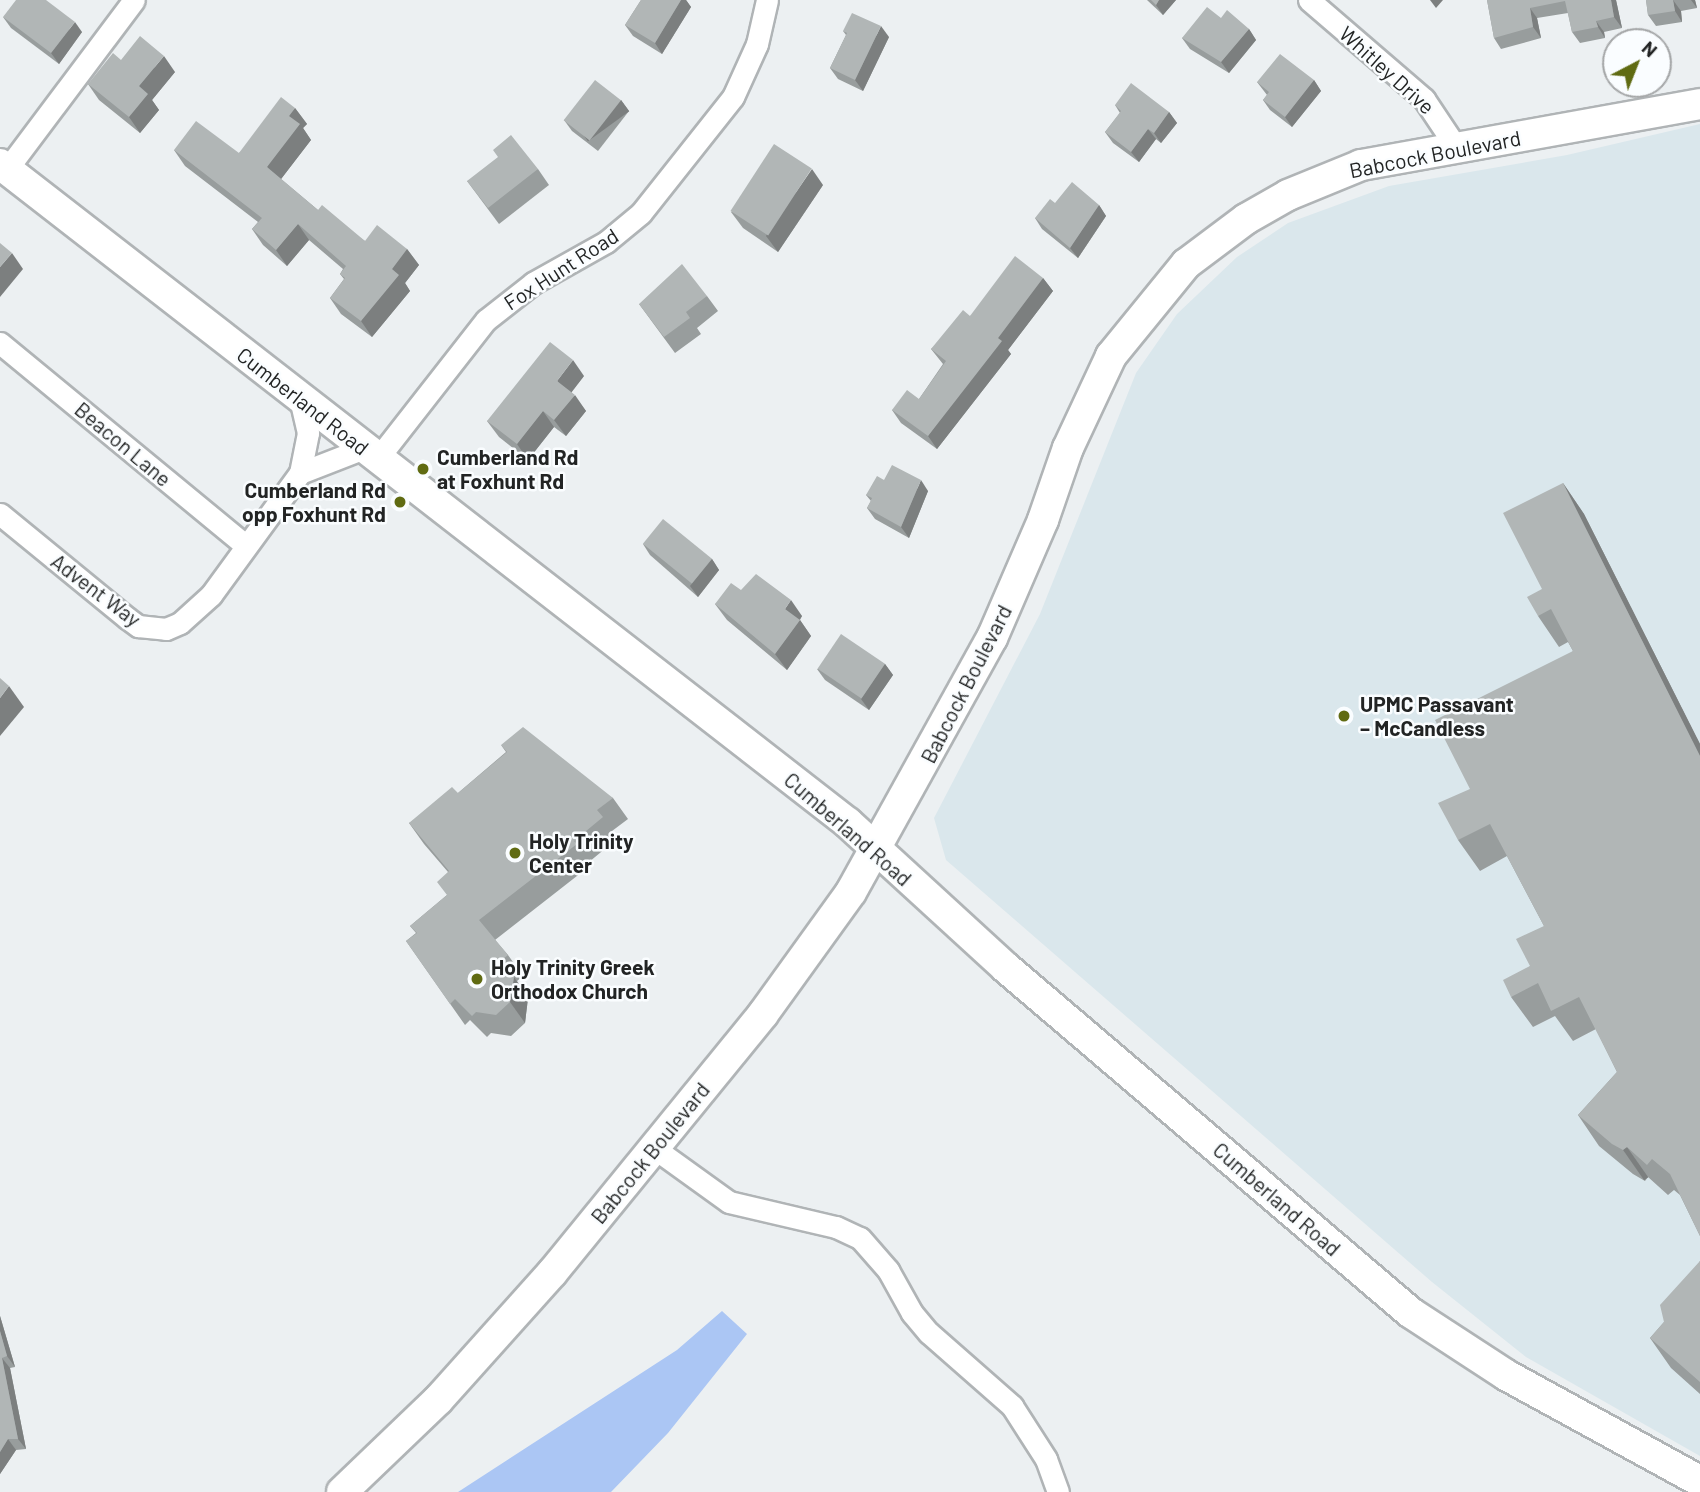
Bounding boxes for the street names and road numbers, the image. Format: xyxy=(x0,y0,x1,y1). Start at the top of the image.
street label: Whitley Drive xyxy=(1334,21,1440,119)
street label: Babcock Boulevard xyxy=(1347,125,1523,183)
street label: Fox Hunt Road xyxy=(499,223,623,315)
street label: Cumberland Road xyxy=(232,342,374,460)
street label: Beacon Lane xyxy=(70,396,176,492)
street label: Advent Way xyxy=(46,548,146,632)
street label: Babcock Boulevard xyxy=(915,601,1017,767)
street label: Cumberland Road xyxy=(779,767,917,891)
street label: Babcock Boulevard xyxy=(585,1077,715,1229)
street label: Cumberland Road xyxy=(1208,1137,1346,1261)

